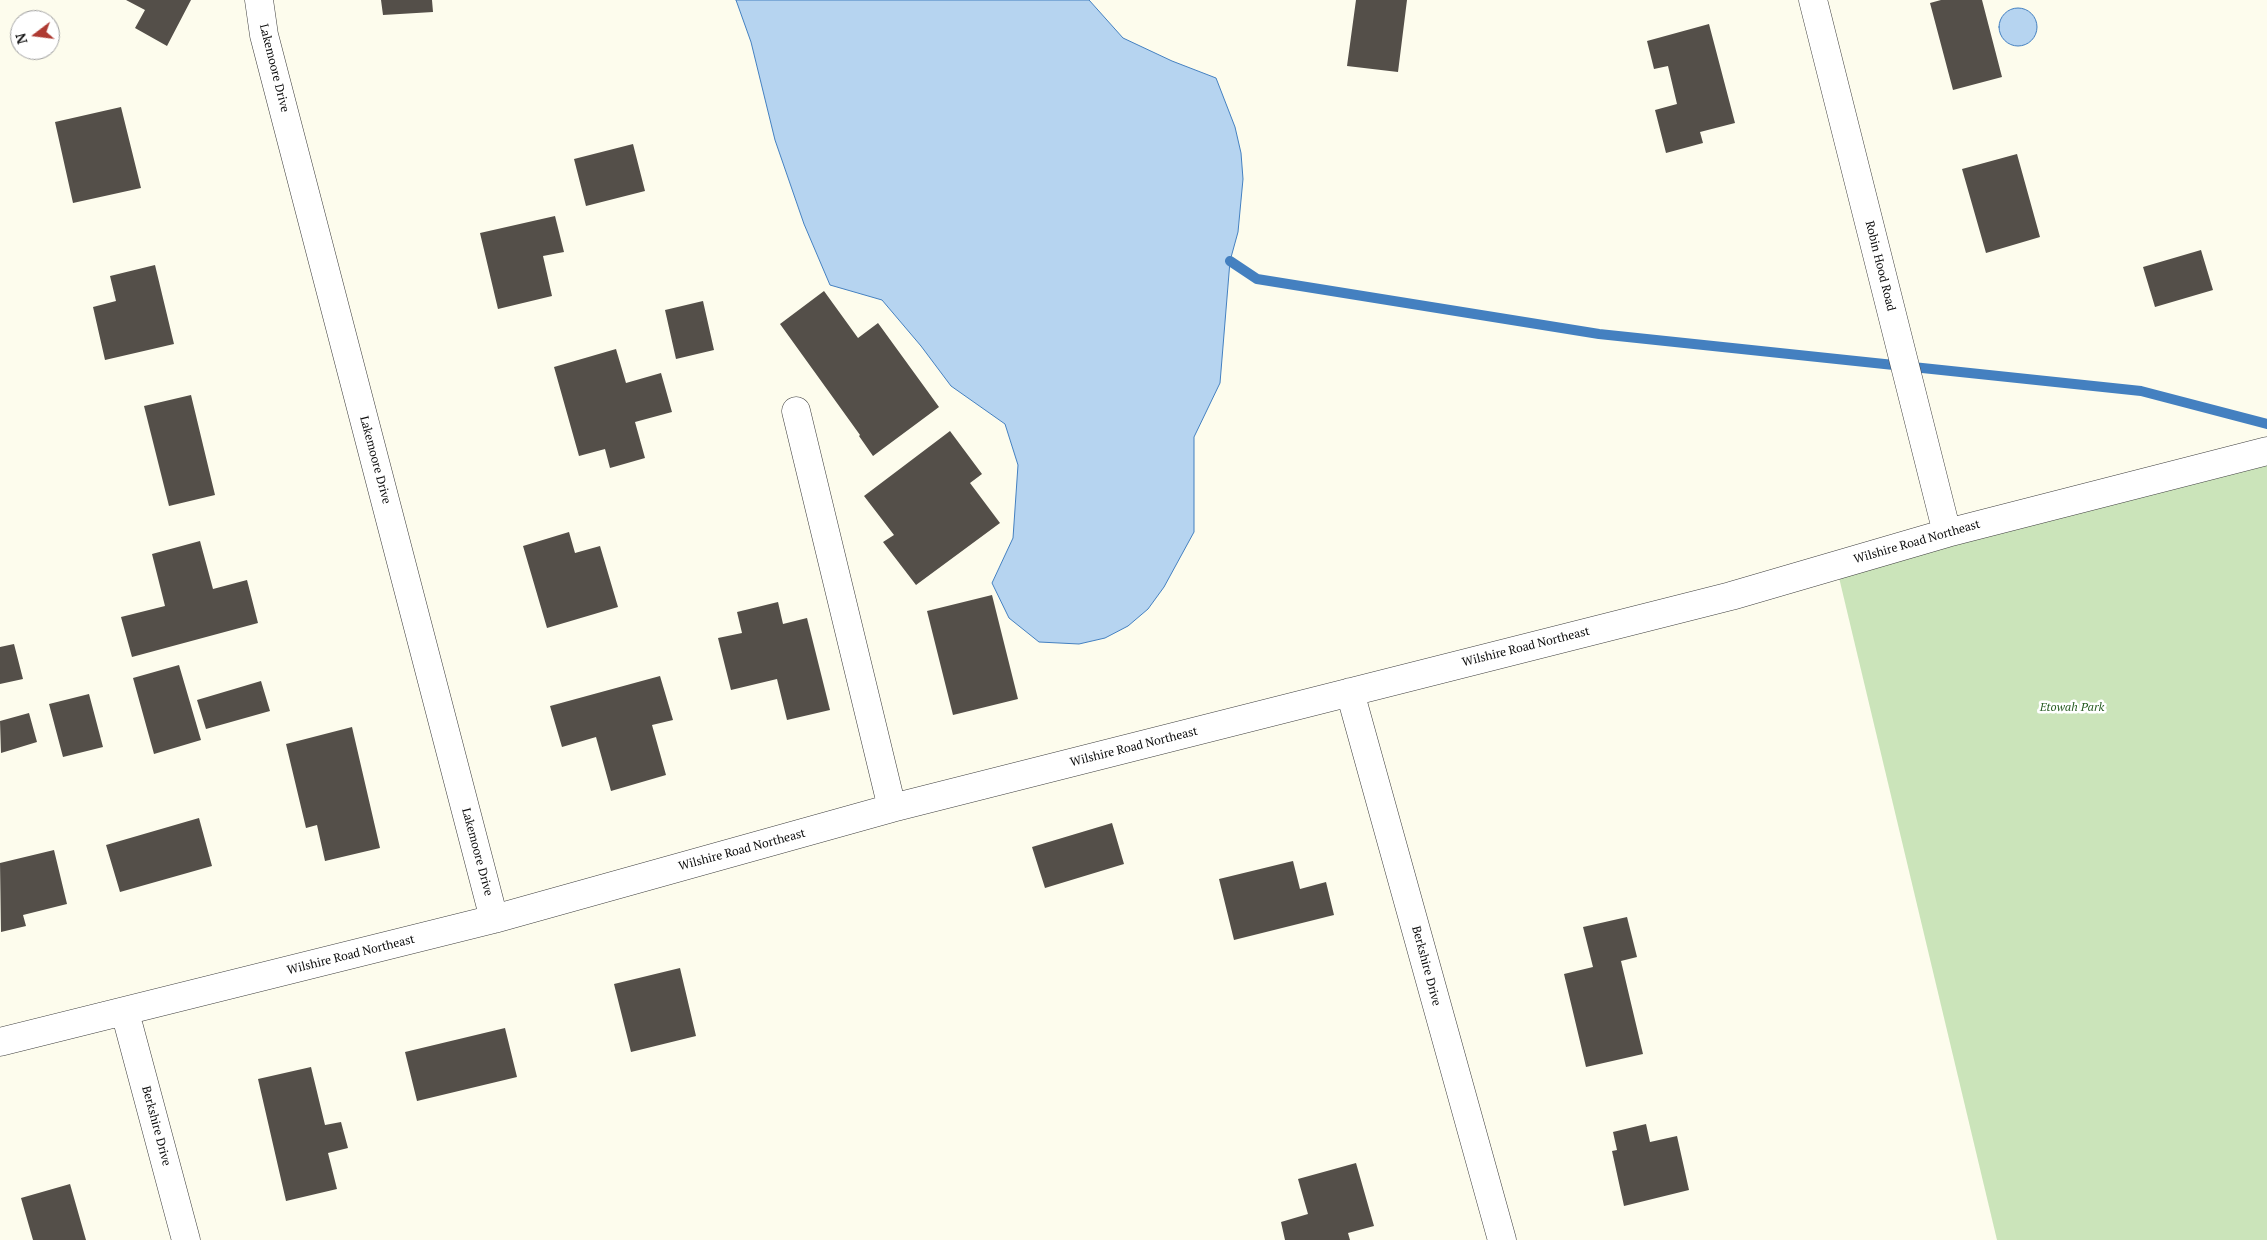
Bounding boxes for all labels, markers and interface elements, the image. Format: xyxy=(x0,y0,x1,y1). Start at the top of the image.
north arrow xyxy=(10,10,60,60)
street label: Lakemoore Drive xyxy=(256,22,292,114)
text: N xyxy=(10,31,32,46)
street label: Robin Hood Road xyxy=(1862,219,1898,313)
street label: Lakemoore Drive xyxy=(356,414,394,506)
street label: Wilshire Road Northeast xyxy=(1852,517,1982,567)
street label: Wilshire Road Northeast xyxy=(1461,624,1591,670)
park label: Etowah Park xyxy=(2040,701,2104,715)
street label: Wilshire Road Northeast xyxy=(1069,724,1199,770)
street label: Lakemoore Drive xyxy=(458,806,496,898)
street label: Wilshire Road Northeast xyxy=(677,826,807,874)
street label: Berkshire Drive xyxy=(1408,924,1444,1008)
street label: Wilshire Road Northeast xyxy=(286,932,416,978)
street label: Berkshire Drive xyxy=(138,1084,174,1168)

